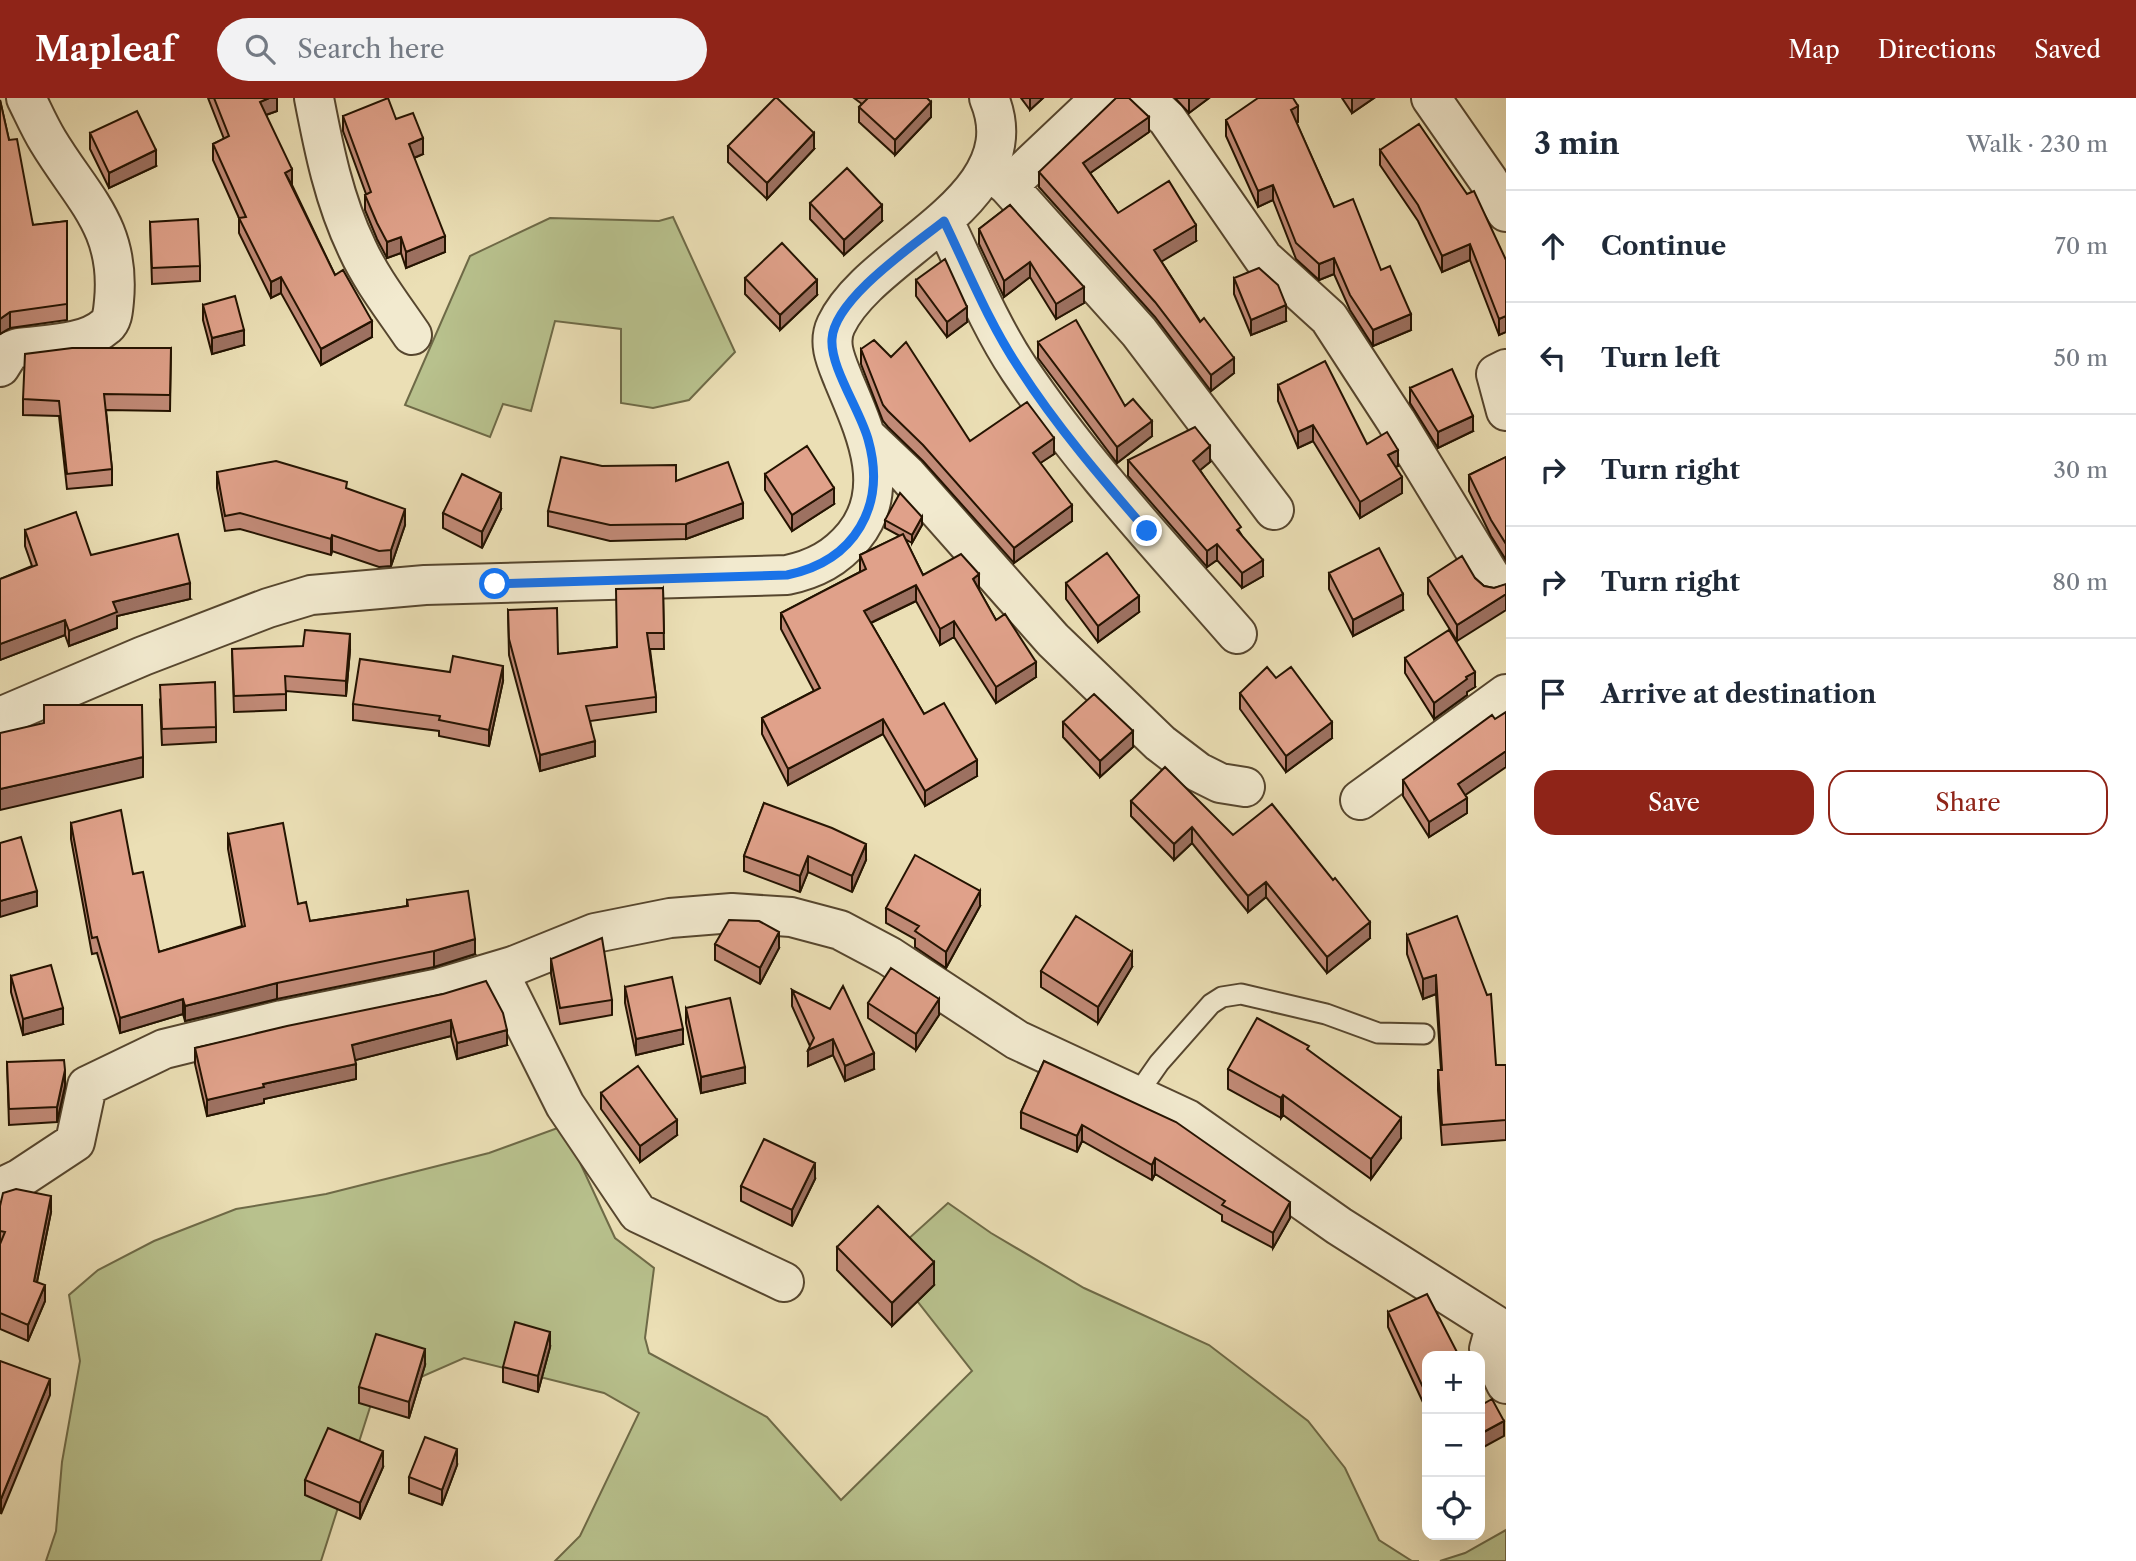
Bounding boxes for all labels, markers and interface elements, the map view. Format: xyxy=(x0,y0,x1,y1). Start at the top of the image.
search box xyxy=(217,18,707,81)
text: Mapleaf xyxy=(35,29,175,70)
icon: search xyxy=(241,30,279,68)
text: Search here xyxy=(297,33,445,65)
text: Map xyxy=(1788,35,1840,64)
text: Directions xyxy=(1878,35,1996,64)
text: Saved xyxy=(2034,35,2101,64)
text: 3 min xyxy=(1534,125,1620,162)
text: Walk · 230 m xyxy=(1966,130,2108,158)
icon: ahead xyxy=(1534,227,1572,265)
text: Continue xyxy=(1601,230,1726,262)
text: 70 m xyxy=(2055,232,2108,260)
icon: left xyxy=(1534,339,1572,377)
text: Turn left xyxy=(1601,342,1720,374)
text: 50 m xyxy=(2053,344,2108,372)
icon: right xyxy=(1534,451,1572,489)
text: Turn right xyxy=(1601,454,1740,486)
text: 30 m xyxy=(2053,456,2108,484)
route end xyxy=(1131,515,1162,546)
icon: right xyxy=(1534,563,1572,601)
text: Turn right xyxy=(1601,566,1740,598)
route start xyxy=(479,568,510,599)
text: 80 m xyxy=(2052,568,2108,596)
icon: arrive xyxy=(1534,675,1572,713)
text: Arrive at destination xyxy=(1601,678,1876,710)
button: Save xyxy=(1534,770,1814,835)
button: Share xyxy=(1828,770,2108,835)
map controls xyxy=(1422,1351,1485,1540)
button: + xyxy=(1422,1351,1485,1414)
button: − xyxy=(1422,1414,1485,1477)
button: locate xyxy=(1422,1477,1485,1540)

